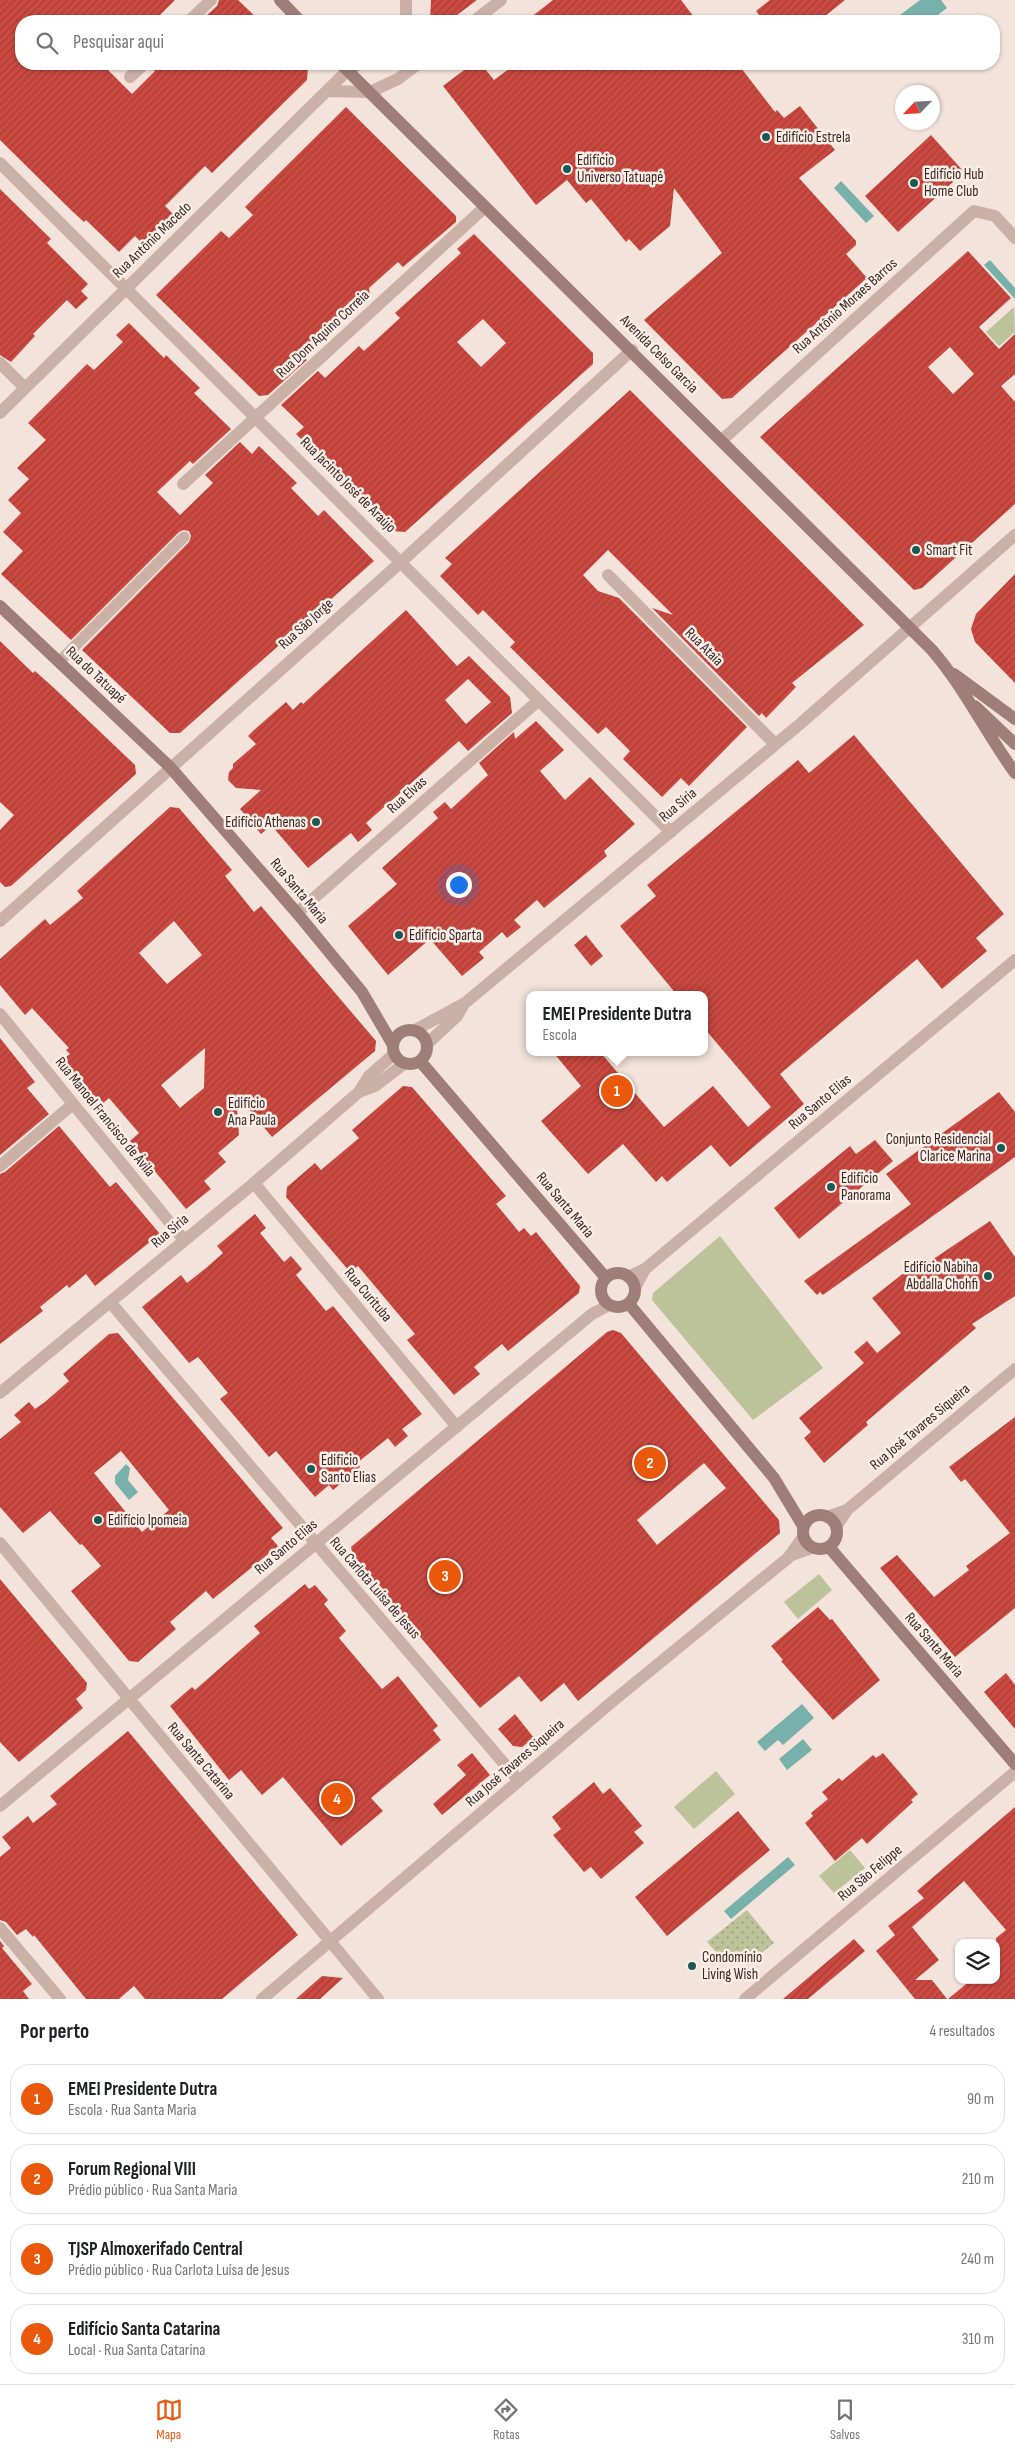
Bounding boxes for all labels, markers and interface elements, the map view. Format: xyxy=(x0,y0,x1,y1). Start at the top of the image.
search box xyxy=(15,15,1000,70)
icon: search xyxy=(33,29,61,57)
text: Pesquisar aqui xyxy=(73,31,164,54)
north arrow xyxy=(895,85,940,130)
place label: Edifício Estrela xyxy=(776,128,851,147)
marker: Edifício Estrela xyxy=(760,131,772,143)
place label: Edifício Universo Tatuapé xyxy=(577,151,663,187)
marker: Edifício Universo Tatuapé xyxy=(561,163,573,175)
place label: Edifício Hub Home Club xyxy=(924,165,984,201)
marker: Edifício Hub Home Club xyxy=(908,177,920,189)
street label: Rua Antônio Macedo xyxy=(109,198,195,282)
street label: Rua Antônio Moraes Barros xyxy=(789,254,901,358)
street label: Rua Dom Aquino Correia xyxy=(273,286,374,382)
street label: Avenida Celso Garcia xyxy=(615,310,702,397)
street label: Rua Jacinto José de Araújo xyxy=(296,433,400,537)
place label: Smart Fit xyxy=(926,541,973,560)
marker: Smart Fit xyxy=(910,544,922,556)
street label: Rua São Jorge xyxy=(275,594,337,654)
street label: Rua Ataia xyxy=(681,624,727,670)
street label: Rua do Tatuapé xyxy=(62,642,130,708)
street label: Rua Elvas xyxy=(383,772,431,818)
street label: Rua Síria xyxy=(655,784,701,826)
place label: Edifício Athenas xyxy=(225,813,306,832)
marker: Edifício Athenas xyxy=(310,816,322,828)
street label: Rua Santa Maria xyxy=(266,854,332,928)
your location xyxy=(446,872,472,898)
place label: Edifício Sparta xyxy=(409,926,482,945)
marker: Edifício Sparta xyxy=(393,929,405,941)
popup xyxy=(526,991,708,1056)
text: EMEI Presidente Dutra xyxy=(542,1003,692,1026)
text: Escola xyxy=(542,1026,577,1045)
street label: Rua Manoel Francisco de Ávila xyxy=(51,1053,159,1181)
street label: Rua Santo Elias xyxy=(785,1070,855,1134)
pin: 1 xyxy=(601,1072,633,1110)
place label: Edifício Ana Paula xyxy=(227,1094,276,1130)
marker: Edifício Ana Paula xyxy=(212,1106,224,1118)
place label: Conjunto Residencial Clarice Marina xyxy=(886,1130,991,1166)
marker: Conjunto Residencial Clarice Marina xyxy=(995,1142,1007,1154)
street label: Rua Santa Maria xyxy=(532,1168,598,1242)
place label: Edifício Panorama xyxy=(841,1169,891,1205)
marker: Edifício Panorama xyxy=(825,1181,837,1193)
street label: Rua Síria xyxy=(147,1210,193,1252)
place label: Edifício Nabiha Abdalla Chohfi xyxy=(904,1258,978,1294)
street label: Rua Curituba xyxy=(340,1264,396,1326)
marker: Edifício Nabiha Abdalla Chohfi xyxy=(982,1270,994,1282)
street label: Rua José Tavares Siqueira xyxy=(866,1379,974,1474)
pin: 2 xyxy=(634,1444,666,1482)
place label: Edifício Santo Elias xyxy=(321,1451,376,1487)
marker: Edifício Santo Elias xyxy=(305,1463,317,1475)
place label: Edifício Ipomeia xyxy=(108,1511,188,1530)
marker: Edifício Ipomeia xyxy=(92,1514,104,1526)
street label: Rua Santo Elias xyxy=(251,1515,321,1579)
street label: Rua Carlota Luísa de Jesus xyxy=(325,1533,425,1643)
pin: 3 xyxy=(429,1557,461,1595)
street label: Rua Santa Maria xyxy=(900,1608,968,1682)
street label: Rua José Tavares Siqueira xyxy=(462,1715,569,1811)
street label: Rua Santa Catarina xyxy=(163,1718,239,1804)
pin: 4 xyxy=(321,1780,353,1818)
street label: Rua São Felippe xyxy=(834,1841,906,1905)
map controls xyxy=(955,1939,1000,1984)
button: layers xyxy=(955,1939,1000,1984)
place label: Condomínio Living Wish xyxy=(702,1948,762,1984)
marker: Condomínio Living Wish xyxy=(686,1960,698,1972)
text: Por perto xyxy=(20,2019,89,2044)
text: 4 resultados xyxy=(930,2022,995,2041)
text: EMEI Presidente Dutra xyxy=(68,2078,217,2101)
text: 1 xyxy=(34,2090,40,2109)
text: 90 m xyxy=(967,2090,994,2109)
text: Escola · Rua Santa Maria xyxy=(68,2101,196,2120)
text: Forum Regional VIII xyxy=(68,2158,196,2181)
text: 2 xyxy=(33,2170,41,2189)
text: 210 m xyxy=(962,2170,994,2189)
text: Prédio público · Rua Santa Maria xyxy=(68,2181,238,2200)
text: TJSP Almoxerifado Central xyxy=(68,2238,243,2261)
text: 3 xyxy=(33,2250,41,2269)
text: 240 m xyxy=(961,2250,994,2269)
text: Prédio público · Rua Carlota Luísa de Jesus xyxy=(68,2261,290,2280)
text: Edifício Santa Catarina xyxy=(68,2318,220,2341)
text: 4 xyxy=(33,2330,41,2349)
text: 310 m xyxy=(962,2330,994,2349)
text: Local · Rua Santa Catarina xyxy=(68,2341,205,2360)
tab: Mapa xyxy=(155,2396,183,2443)
tab: Rotas xyxy=(492,2396,520,2443)
tab: Salvos xyxy=(830,2396,860,2443)

